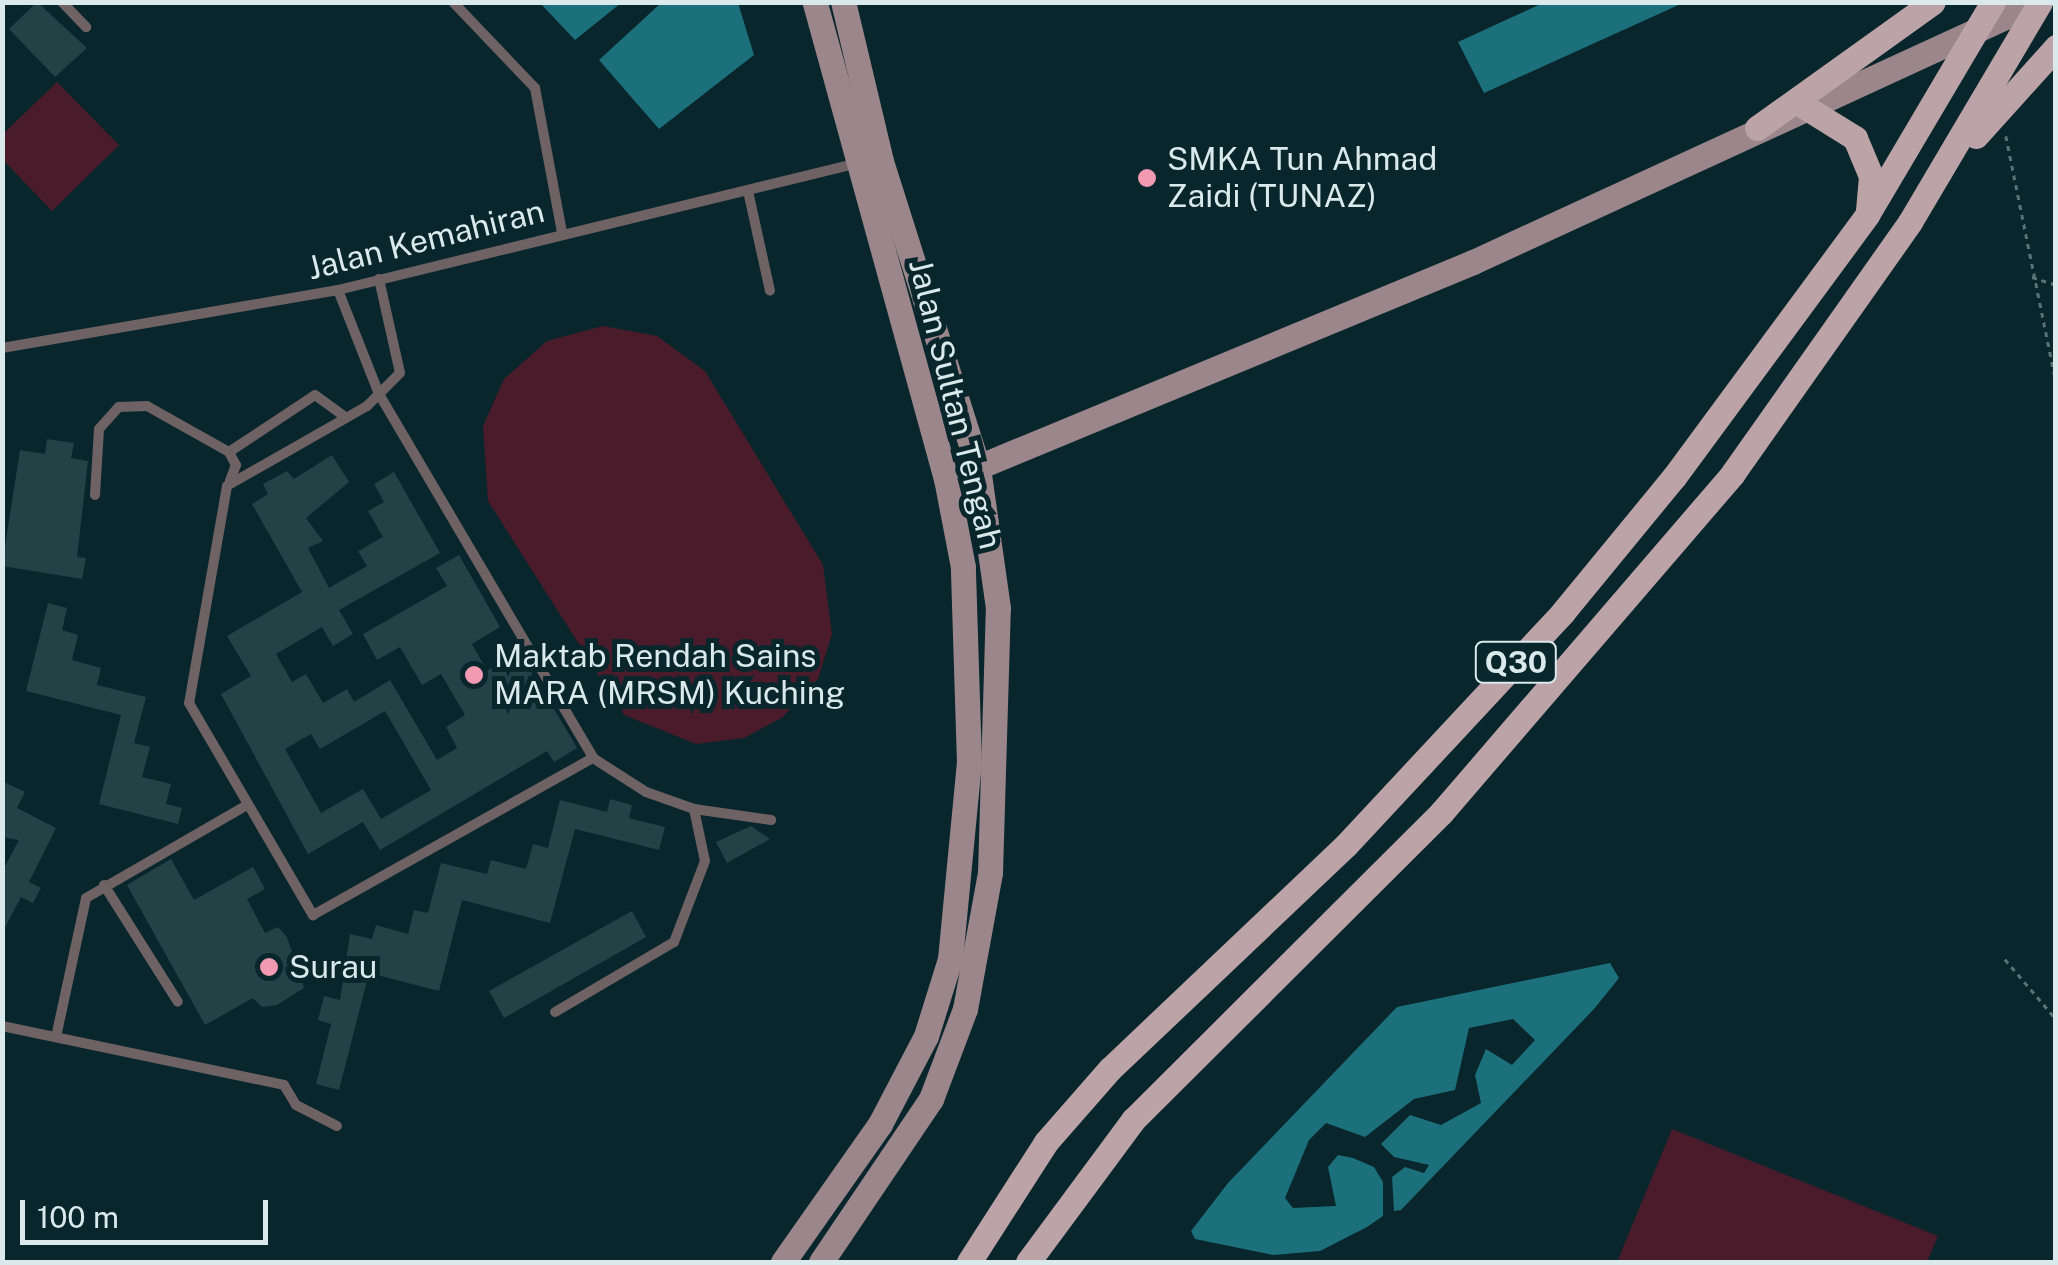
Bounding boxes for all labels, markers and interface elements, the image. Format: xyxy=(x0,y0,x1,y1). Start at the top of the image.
place label: SMKA Tun Ahmad Zaidi (TUNAZ) xyxy=(1167,141,1437,216)
marker: SMKA Tun Ahmad Zaidi (TUNAZ) xyxy=(1136,167,1158,189)
street label: Jalan Kemahiran xyxy=(304,192,548,288)
street label: Jalan Sultan Tengah xyxy=(900,255,1010,553)
road number: Q30 xyxy=(1474,637,1558,687)
place label: Maktab Rendah Sains MARA (MRSM) Kuching xyxy=(494,638,845,713)
marker: Maktab Rendah Sains MARA (MRSM) Kuching xyxy=(463,664,485,686)
place label: Surau xyxy=(289,948,377,986)
marker: Surau xyxy=(258,956,280,978)
scale bar xyxy=(25,1180,272,1242)
text: 100 m xyxy=(37,1199,119,1235)

